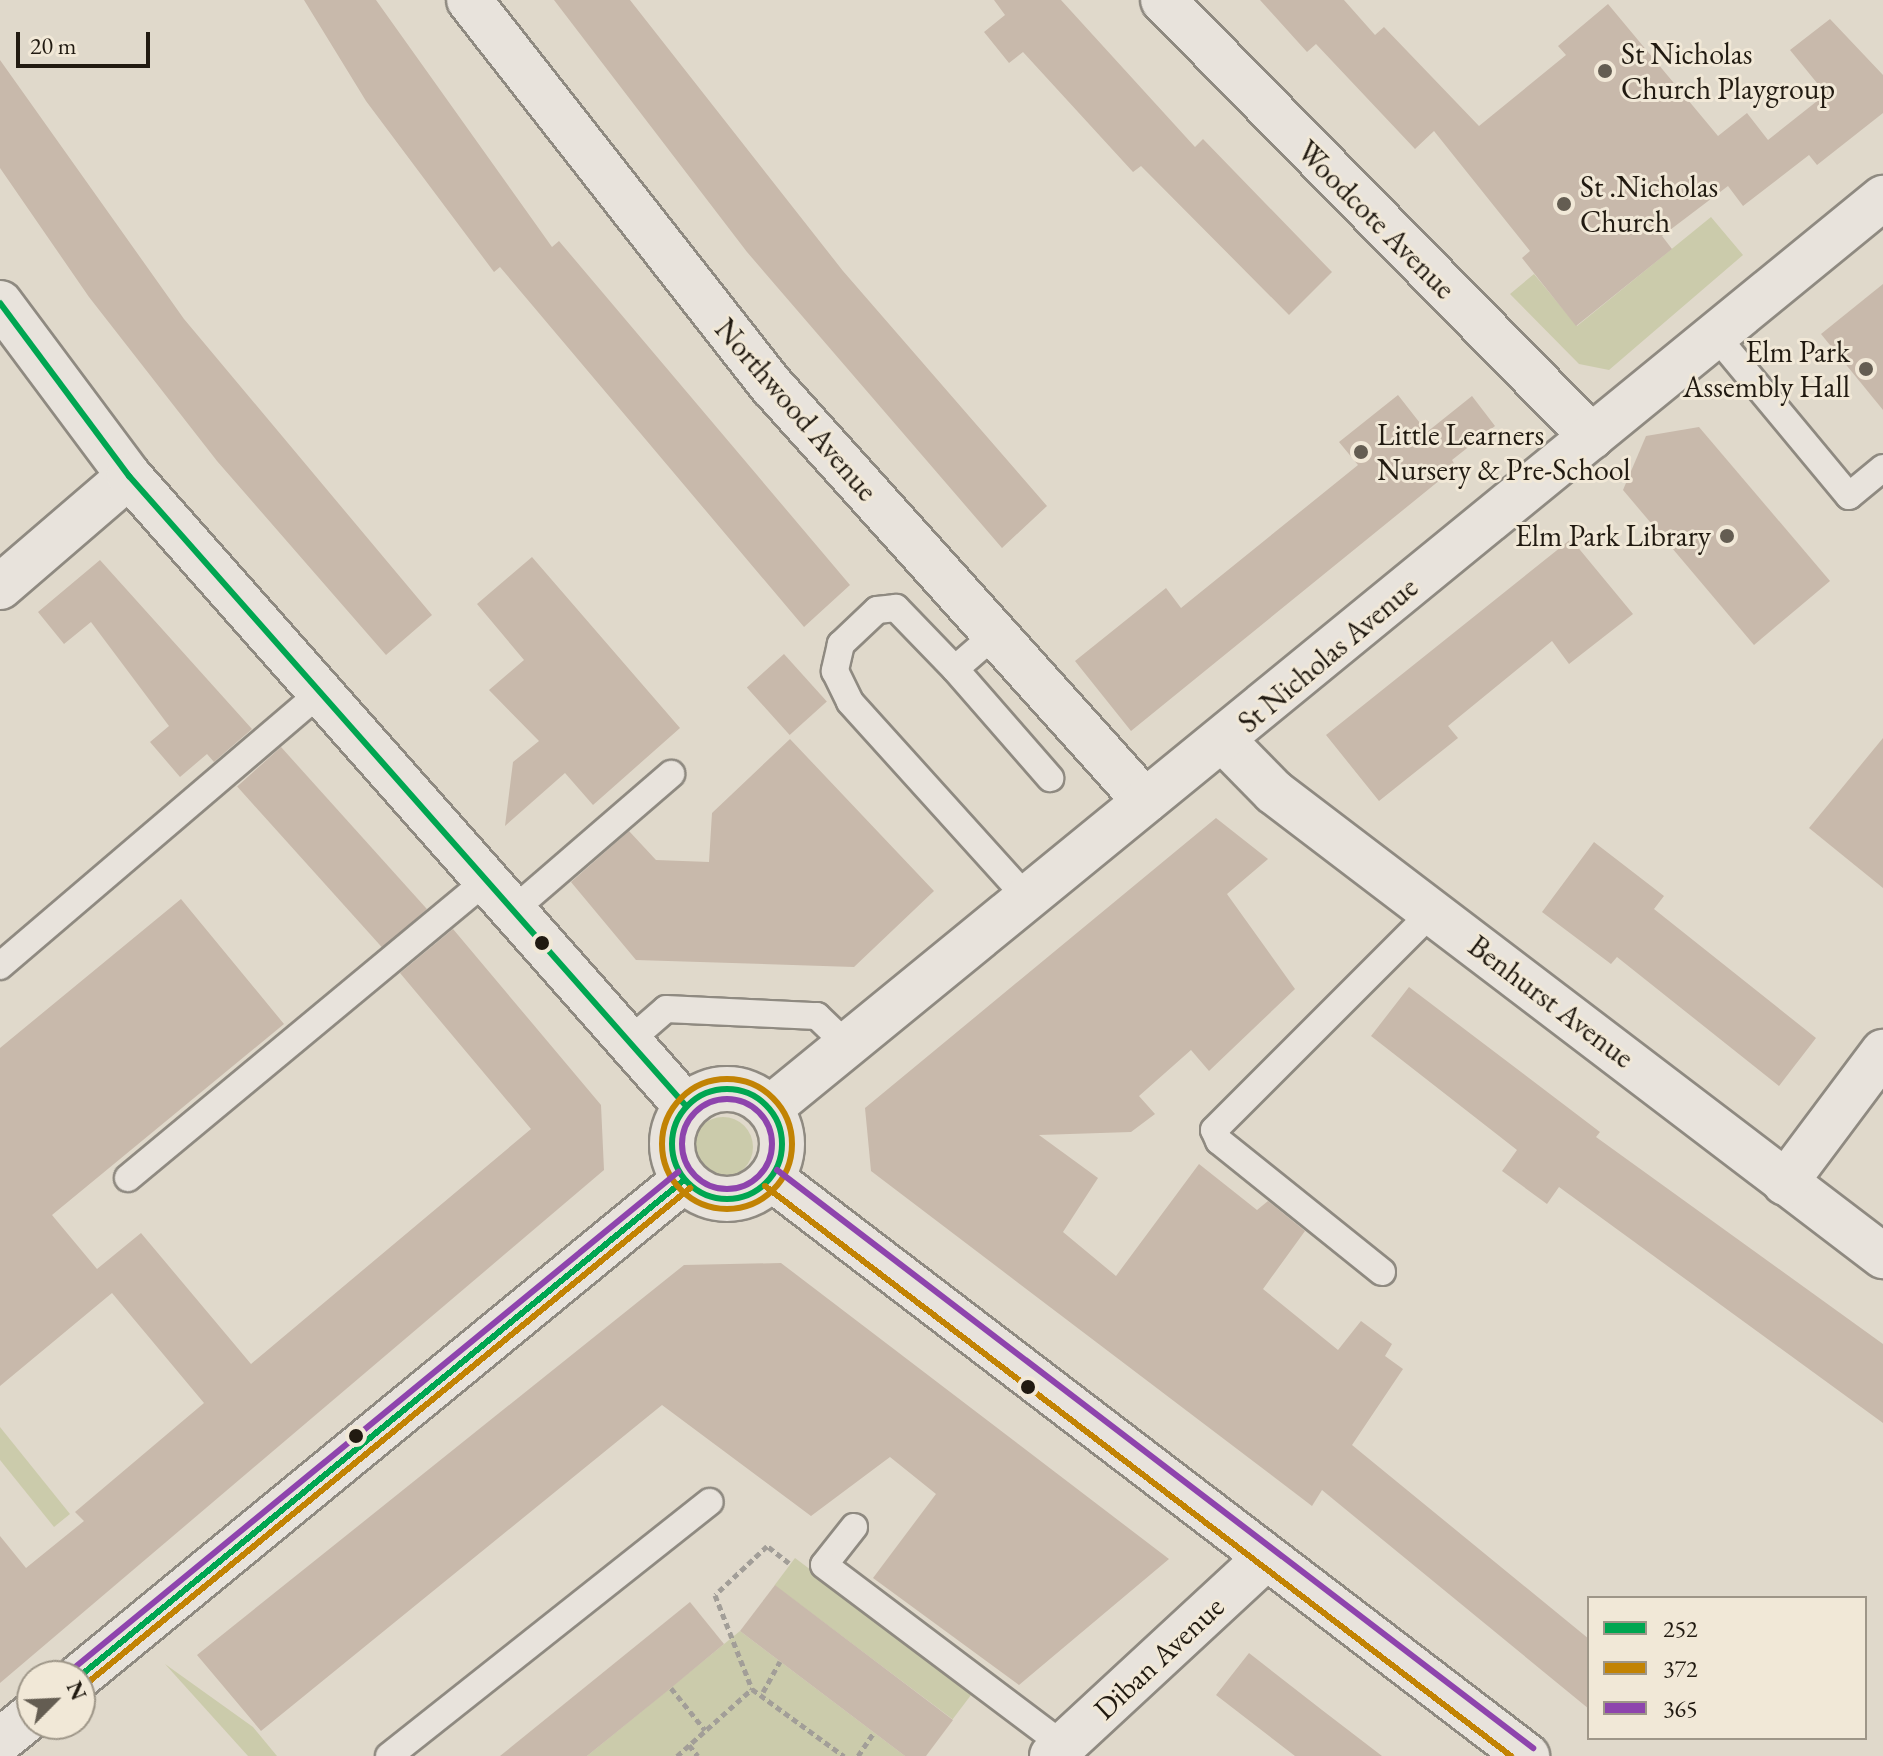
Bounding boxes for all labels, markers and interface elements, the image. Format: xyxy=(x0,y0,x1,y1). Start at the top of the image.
scale bar xyxy=(20,16,154,66)
text: 20 m xyxy=(30,30,77,61)
place label: St Nicholas Church Playgroup xyxy=(1621,36,1835,106)
marker: St Nicholas Church Playgroup xyxy=(1596,62,1614,80)
street label: Woodcote Avenue xyxy=(1289,133,1463,307)
place label: St .Nicholas Church xyxy=(1580,169,1718,240)
marker: St .Nicholas Church xyxy=(1555,195,1573,213)
street label: Northwood Avenue xyxy=(707,312,885,508)
place label: Elm Park Assembly Hall xyxy=(1683,334,1850,404)
marker: Elm Park Assembly Hall xyxy=(1857,360,1875,378)
place label: Little Learners Nursery & Pre-School xyxy=(1377,417,1630,488)
marker: Little Learners Nursery & Pre-School xyxy=(1352,443,1370,461)
place label: Elm Park Library xyxy=(1515,518,1711,554)
marker: Elm Park Library xyxy=(1718,527,1736,545)
street label: St Nicholas Avenue xyxy=(1231,569,1425,741)
street label: Benhurst Avenue xyxy=(1461,928,1641,1076)
unlabelled marker xyxy=(534,935,550,951)
unlabelled marker xyxy=(1020,1379,1036,1395)
unlabelled marker xyxy=(348,1428,364,1444)
street label: Diban Avenue xyxy=(1086,1589,1232,1727)
legend xyxy=(1587,1596,1867,1740)
text: 252 xyxy=(1663,1613,1698,1644)
text: 372 xyxy=(1663,1653,1698,1684)
north arrow xyxy=(16,1660,96,1740)
text: N xyxy=(60,1677,93,1705)
text: 365 xyxy=(1663,1693,1698,1724)

